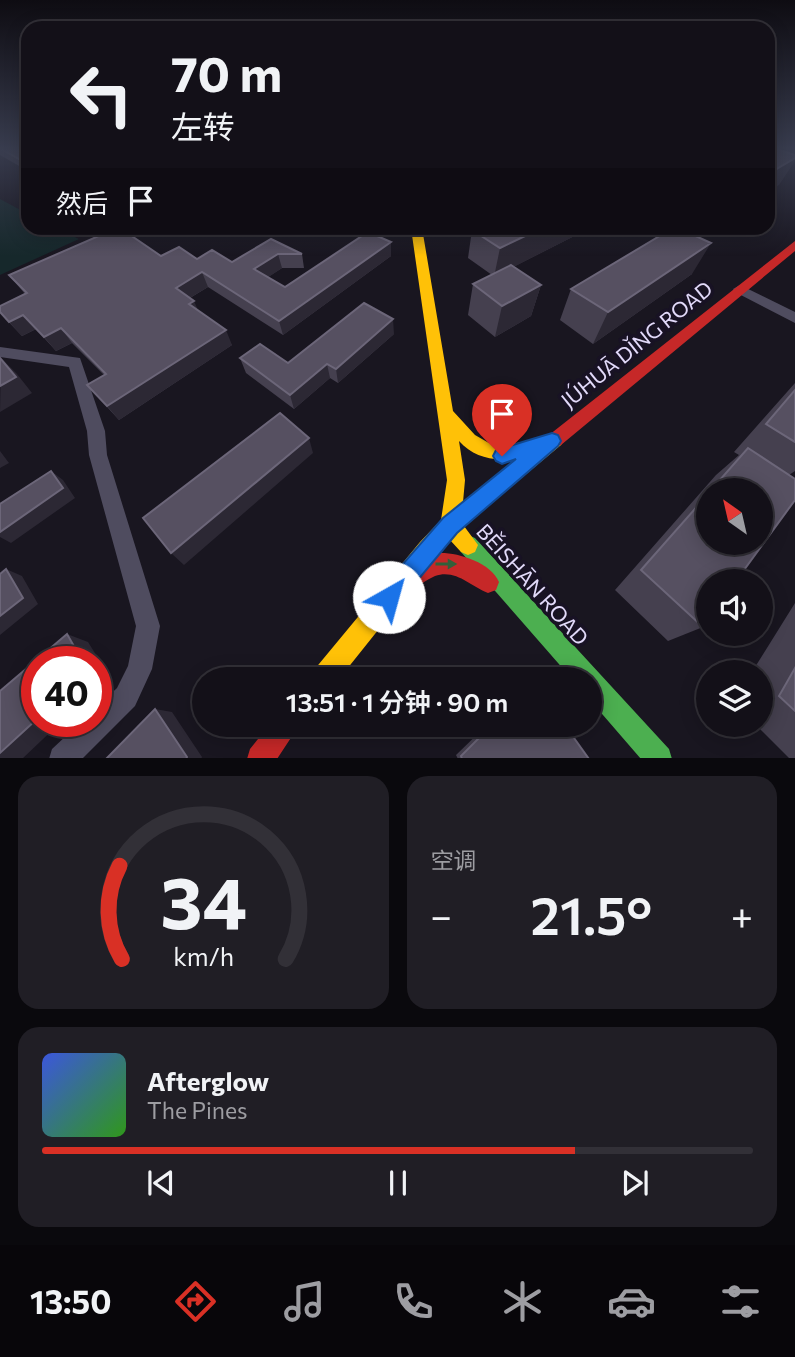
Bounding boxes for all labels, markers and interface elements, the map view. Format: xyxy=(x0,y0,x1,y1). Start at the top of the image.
text: 70 m xyxy=(171,42,282,102)
icon: left xyxy=(56,49,147,140)
text: 左转 xyxy=(171,106,235,146)
icon: arrive xyxy=(122,182,160,220)
text: 然后 xyxy=(56,187,108,218)
street label: JÚHUĀ DǏNG ROAD xyxy=(555,275,717,412)
pin xyxy=(472,384,532,456)
icon: arrive xyxy=(483,395,521,433)
north arrow xyxy=(696,478,774,555)
map controls xyxy=(696,478,773,737)
street label: BĚISHĀN ROAD xyxy=(472,518,594,650)
one-way arrow xyxy=(435,558,457,570)
position arrow xyxy=(352,560,426,634)
button: sound xyxy=(696,569,773,646)
speed limit sign: 40 xyxy=(21,646,112,737)
button: layers xyxy=(696,660,773,737)
text: 13:51 · 1 分钟 · 90 m xyxy=(286,686,508,717)
text: 空调 xyxy=(431,846,477,874)
text: 34 xyxy=(160,855,247,944)
text: 21.5° xyxy=(531,882,652,946)
text: − xyxy=(431,891,452,938)
text: + xyxy=(731,891,753,938)
text: km/h xyxy=(173,940,234,970)
text: Afterglow xyxy=(147,1065,269,1096)
text: The Pines xyxy=(147,1096,248,1124)
icon: previous xyxy=(142,1164,180,1202)
icon: pause xyxy=(379,1164,417,1202)
icon: next xyxy=(616,1164,654,1202)
icon: directions xyxy=(171,1277,220,1326)
icon: music xyxy=(280,1277,329,1326)
icon: phone xyxy=(389,1277,438,1326)
icon: climate xyxy=(498,1277,547,1326)
icon: car xyxy=(607,1277,656,1326)
icon: filters xyxy=(716,1277,765,1326)
text: 13:50 xyxy=(30,1281,111,1321)

